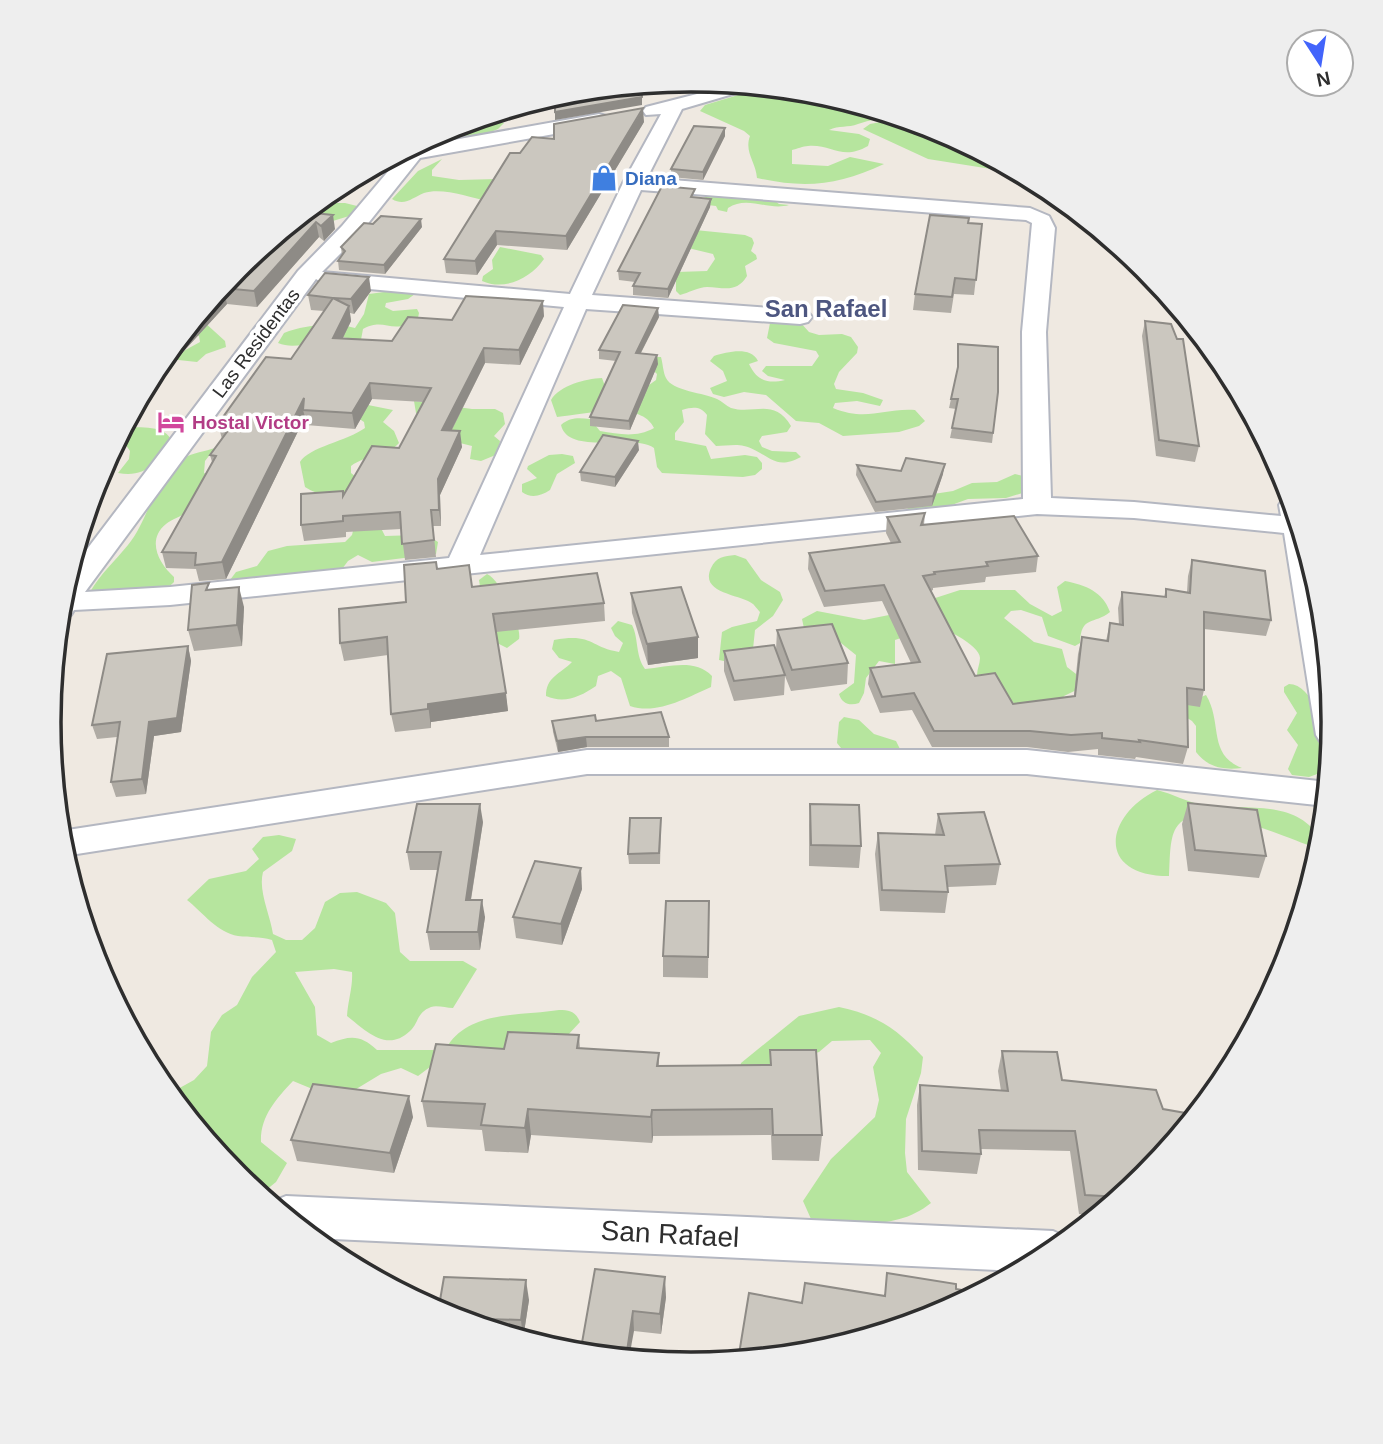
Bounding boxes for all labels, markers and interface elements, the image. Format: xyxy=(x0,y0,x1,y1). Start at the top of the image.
north arrow xyxy=(1285,28,1355,98)
text: N xyxy=(1315,67,1332,91)
shop icon: Diana xyxy=(589,163,619,193)
place label: Diana xyxy=(625,168,677,189)
street label: Las Residentas xyxy=(208,284,304,402)
district label: San Rafael xyxy=(765,295,887,322)
hotel icon: Hostal Victor xyxy=(156,407,186,437)
place label: Hostal Victor xyxy=(192,412,309,433)
street label: San Rafael xyxy=(600,1215,740,1253)

